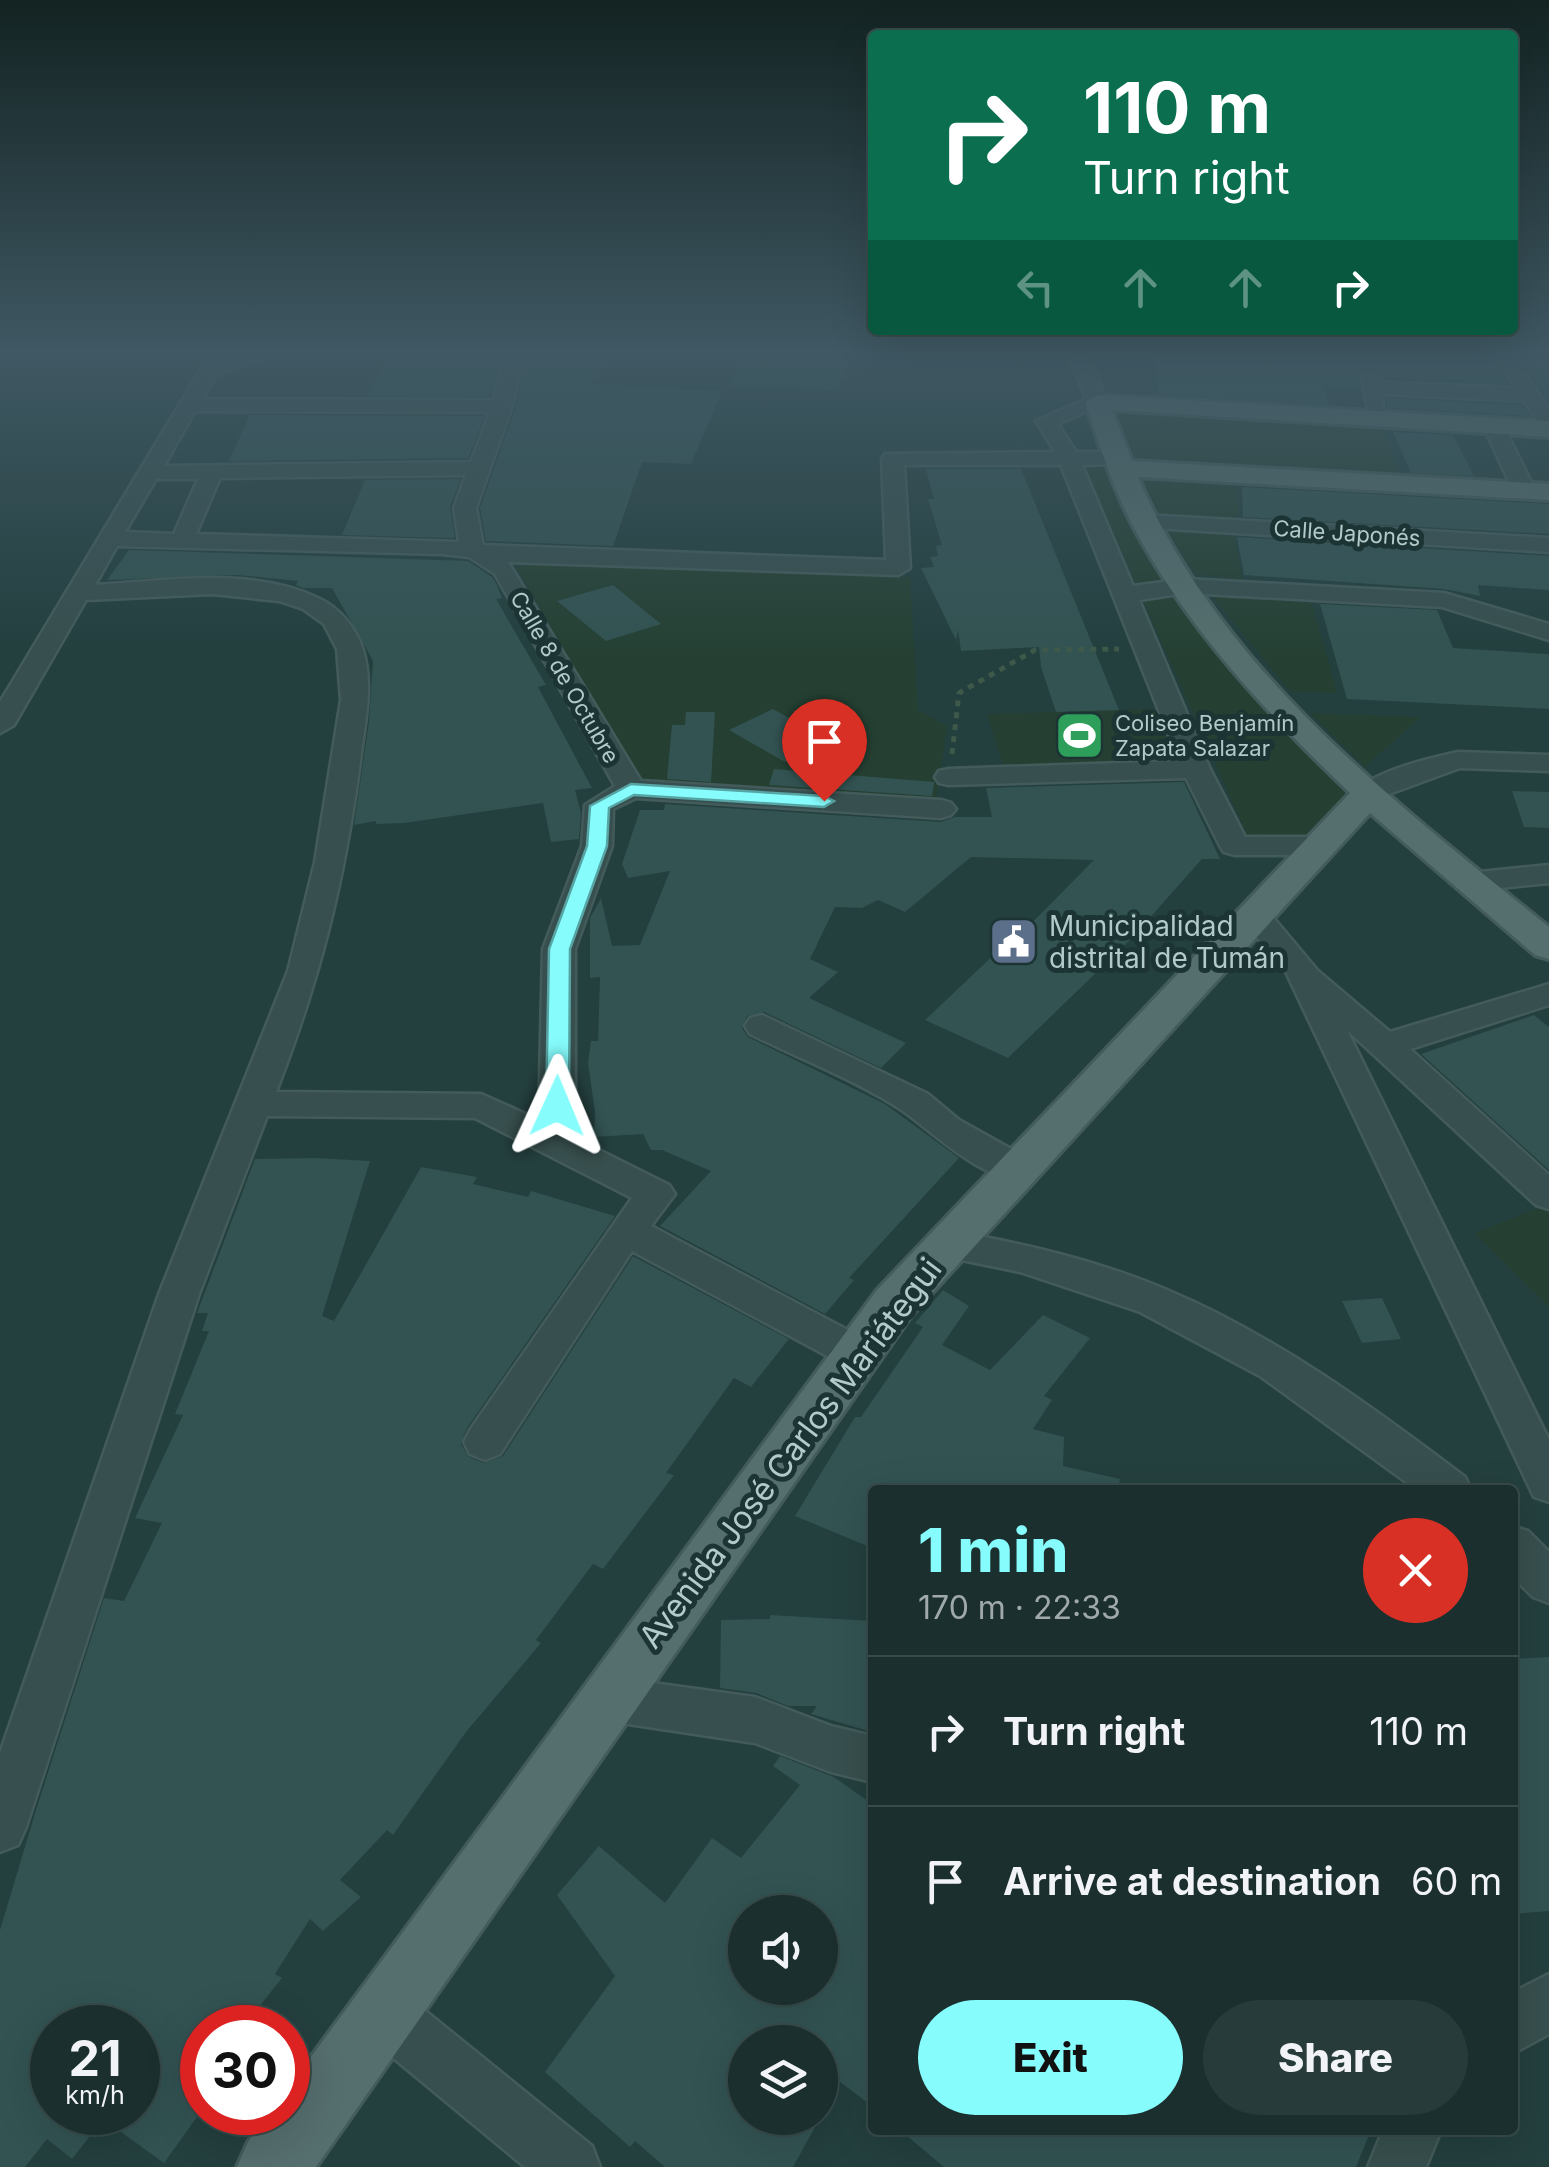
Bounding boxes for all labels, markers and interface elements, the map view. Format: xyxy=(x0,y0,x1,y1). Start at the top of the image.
text: 110 m xyxy=(1083,65,1271,150)
icon: right xyxy=(918,70,1048,200)
text: Turn right xyxy=(1083,150,1290,205)
icon: left xyxy=(1008,260,1063,315)
icon: ahead xyxy=(1113,260,1168,315)
icon: ahead xyxy=(1218,260,1273,315)
icon: right xyxy=(1323,260,1378,315)
street label: Calle Japonés xyxy=(1273,515,1421,551)
street label: Calle 8 de Octubre xyxy=(505,586,625,768)
pin xyxy=(782,699,867,802)
sports icon: Coliseo Benjamín Zapata Salazar xyxy=(1054,710,1106,762)
place label: Coliseo Benjamín Zapata Salazar xyxy=(1115,710,1294,761)
icon: arrive xyxy=(797,714,852,769)
place label: Municipalidad distrital de Tumán xyxy=(1049,909,1285,975)
public building icon: Municipalidad distrital de Tumán xyxy=(988,916,1040,968)
position arrow xyxy=(505,1054,609,1158)
street label: Avenida José Carlos Mariátegui xyxy=(631,1250,949,1656)
text: 1 min xyxy=(918,1514,1068,1586)
button: close xyxy=(1363,1518,1468,1623)
text: 170 m · 22:33 xyxy=(918,1588,1121,1627)
icon: right xyxy=(918,1704,973,1759)
text: Turn right xyxy=(1003,1708,1185,1754)
text: 110 m xyxy=(1369,1708,1468,1754)
icon: arrive xyxy=(918,1854,973,1909)
text: Arrive at destination xyxy=(1003,1858,1381,1904)
text: 60 m xyxy=(1411,1858,1502,1904)
map controls xyxy=(728,1895,838,2135)
button: sound xyxy=(728,1895,838,2005)
button: Exit xyxy=(918,2000,1183,2115)
button: Share xyxy=(1203,2000,1468,2115)
speed limit sign: 30 xyxy=(180,2005,310,2135)
button: layers xyxy=(728,2025,838,2135)
text: 21 xyxy=(68,2028,122,2088)
text: km/h xyxy=(65,2080,125,2110)

